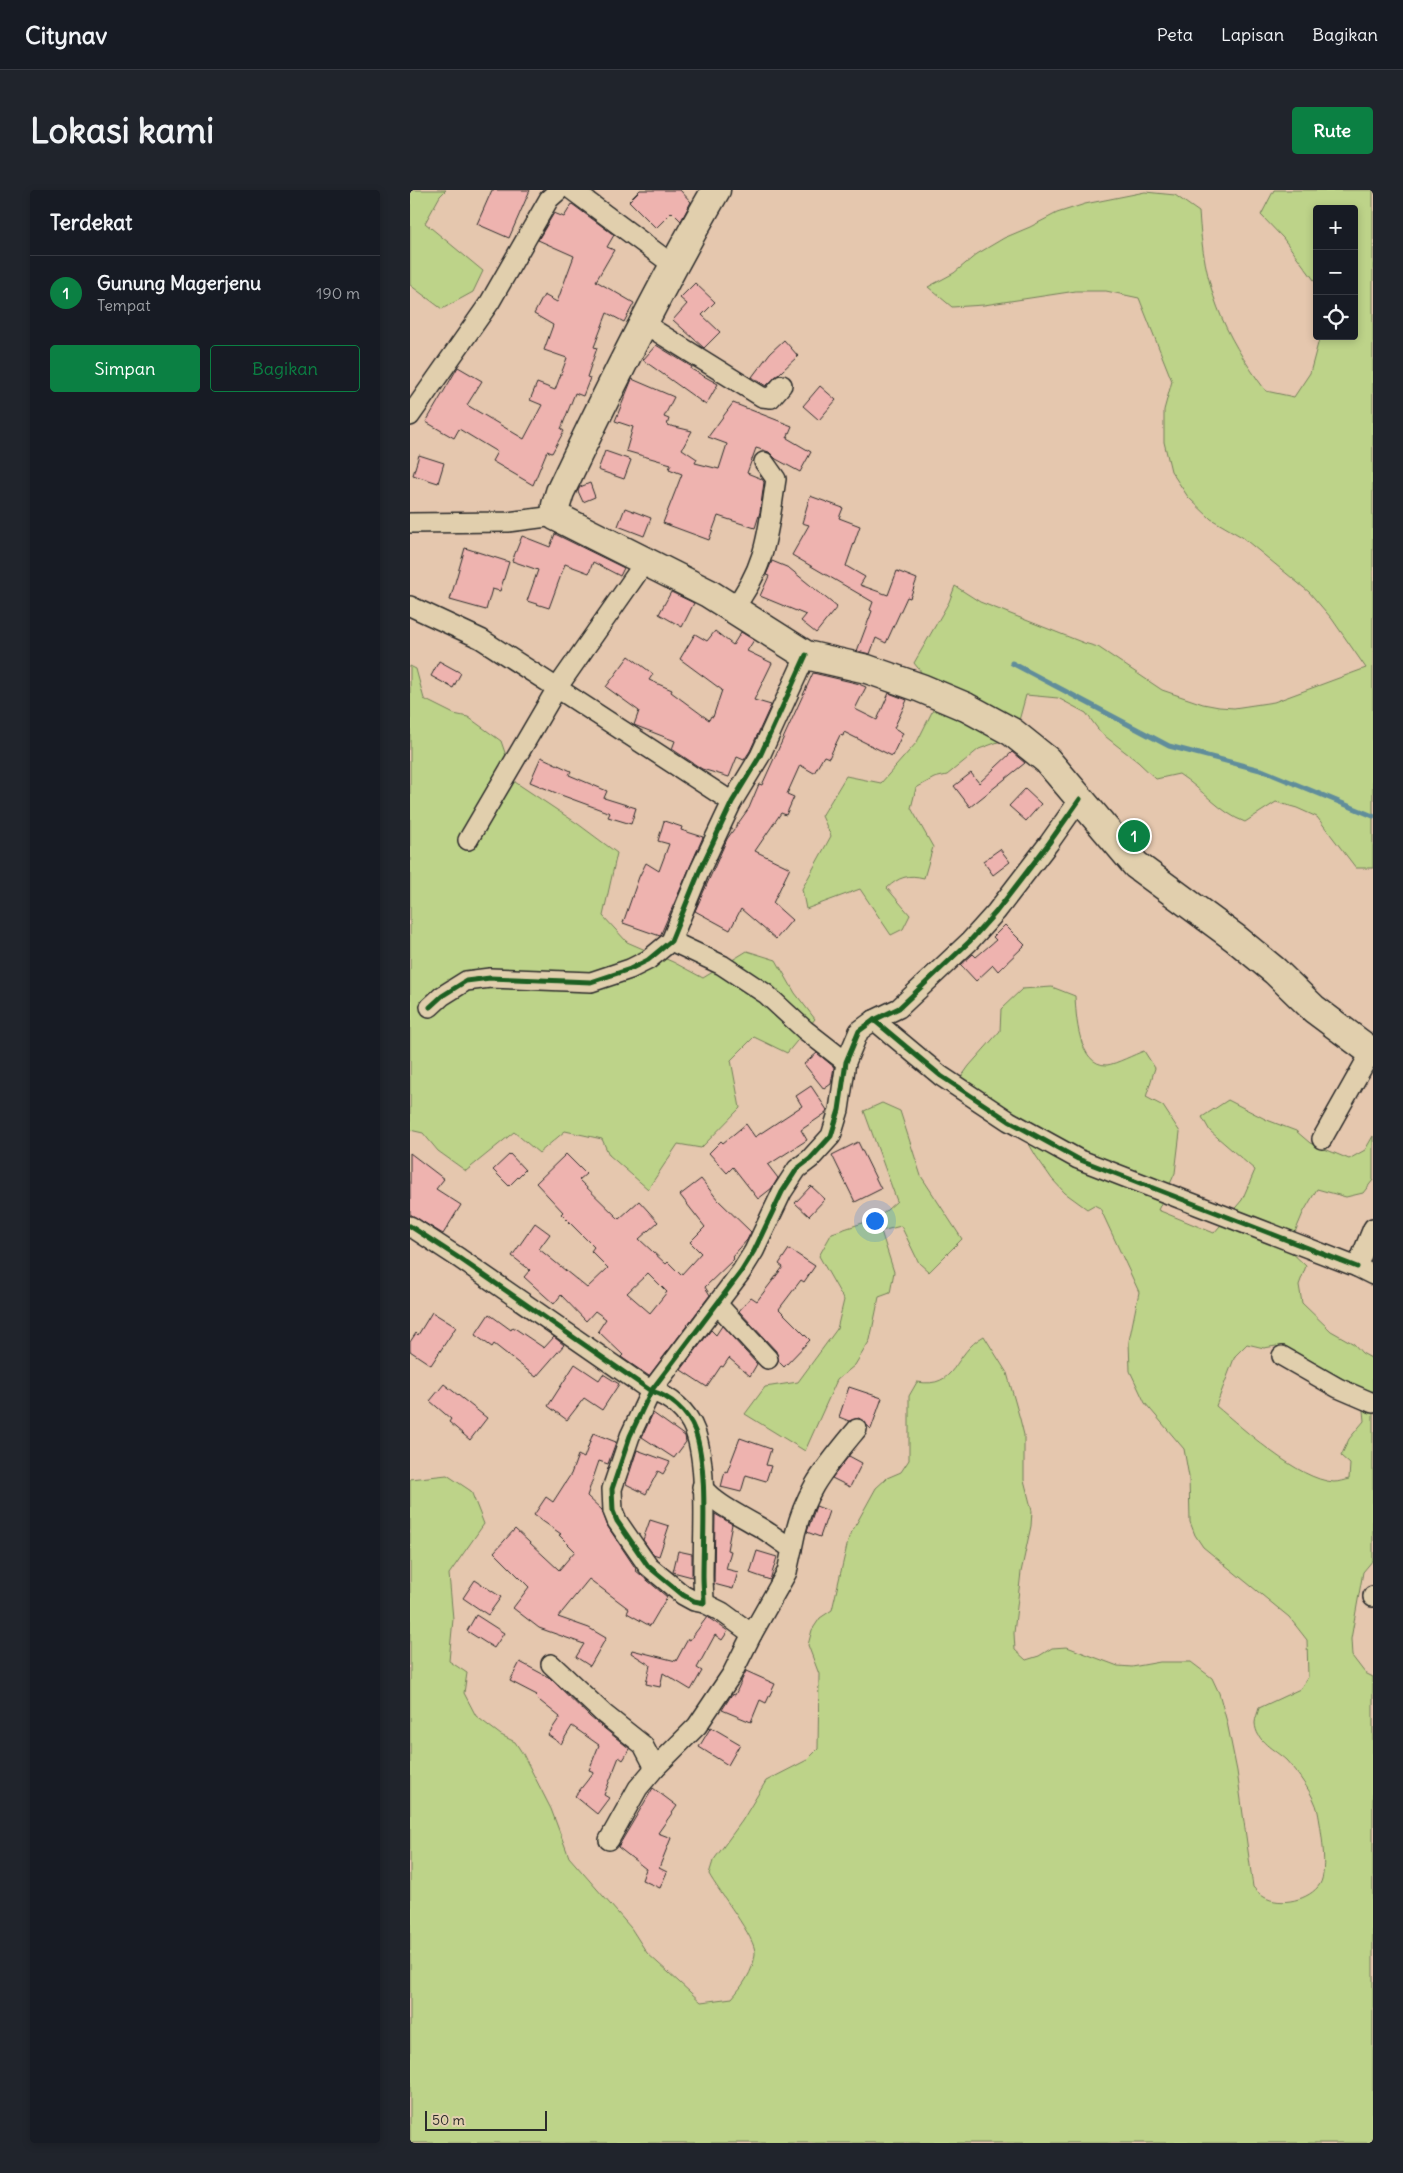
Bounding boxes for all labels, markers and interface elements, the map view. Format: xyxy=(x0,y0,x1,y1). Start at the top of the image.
text: Citynav xyxy=(25,20,107,50)
text: Peta xyxy=(1157,23,1193,46)
text: Lapisan xyxy=(1221,23,1284,46)
text: Bagikan xyxy=(1312,23,1378,46)
button: Rute xyxy=(1292,107,1373,154)
text: Lokasi kami xyxy=(30,108,214,152)
map controls xyxy=(1313,205,1358,340)
button: + xyxy=(1313,205,1358,250)
text: Terdekat xyxy=(50,209,132,236)
button: − xyxy=(1313,250,1358,295)
text: Gunung Magerjenu xyxy=(97,271,261,295)
text: 1 xyxy=(63,283,69,303)
text: 190 m xyxy=(316,283,360,303)
text: Tempat xyxy=(97,295,151,315)
button: locate xyxy=(1313,295,1358,340)
button: Simpan xyxy=(50,345,200,392)
button: Bagikan xyxy=(210,345,360,392)
pin: 1 xyxy=(1118,817,1150,855)
your location xyxy=(862,1208,888,1234)
scale bar xyxy=(425,2108,548,2131)
text: 50 m xyxy=(432,2111,465,2129)

